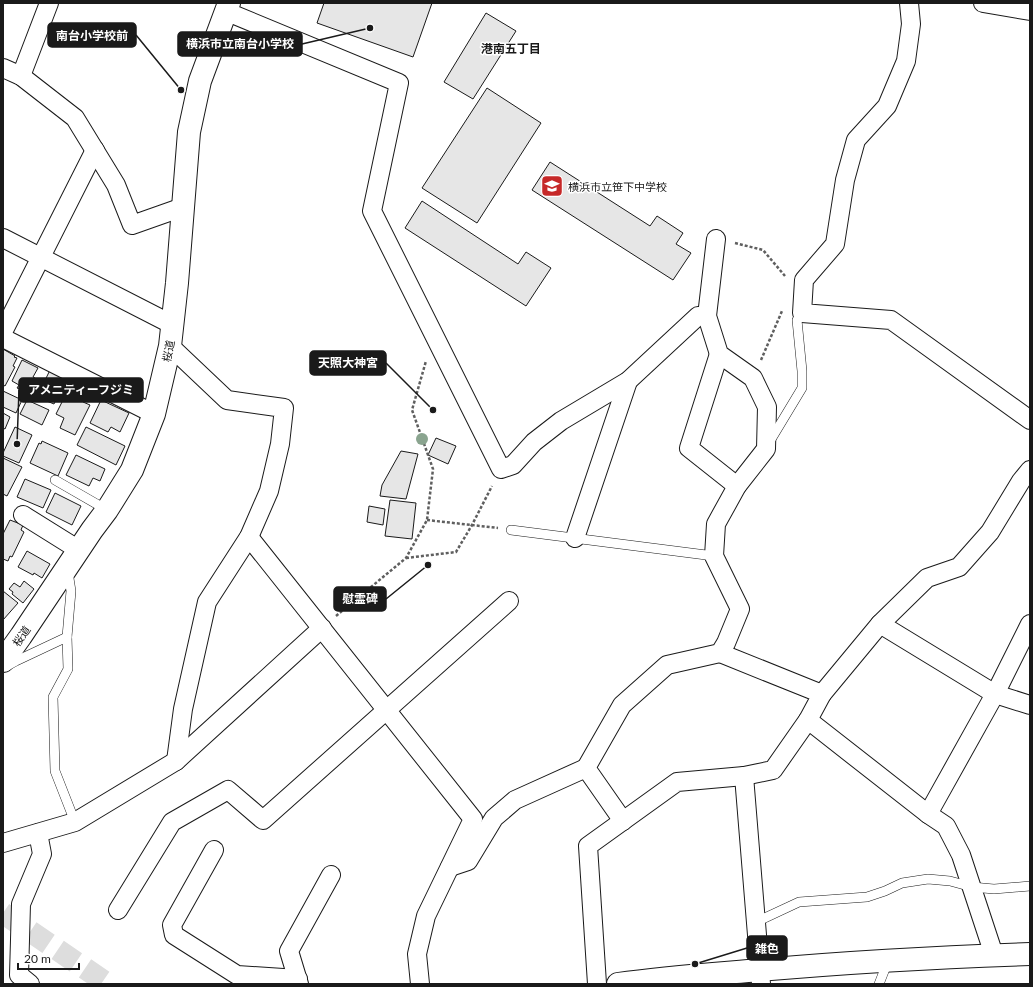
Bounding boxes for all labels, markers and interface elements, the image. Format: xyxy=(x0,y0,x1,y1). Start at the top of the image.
callout: 南台小学校前 xyxy=(48,23,136,47)
text: 南台小学校前 xyxy=(56,28,128,43)
callout: 横浜市立南台小学校 xyxy=(178,32,302,56)
text: 横浜市立南台小学校 xyxy=(186,36,294,51)
district label: 港南五丁目 xyxy=(481,41,541,56)
school or university icon: 横浜市立笹下中学校 xyxy=(539,173,565,199)
place label: 横浜市立笹下中学校 xyxy=(568,180,667,193)
street label: 桜道 xyxy=(160,339,176,363)
callout: 天照大神宮 xyxy=(310,351,386,375)
text: 天照大神宮 xyxy=(318,355,378,370)
callout: アメニティーフジミ xyxy=(19,378,143,402)
text: アメニティーフジミ xyxy=(28,382,134,397)
callout: 慰霊碑 xyxy=(334,587,386,611)
text: 慰霊碑 xyxy=(342,591,378,606)
street label: 桜道 xyxy=(9,623,33,649)
callout: 雑色 xyxy=(747,936,787,960)
text: 雑色 xyxy=(755,941,779,956)
scale bar xyxy=(18,945,79,971)
text: 20 m xyxy=(24,951,51,966)

